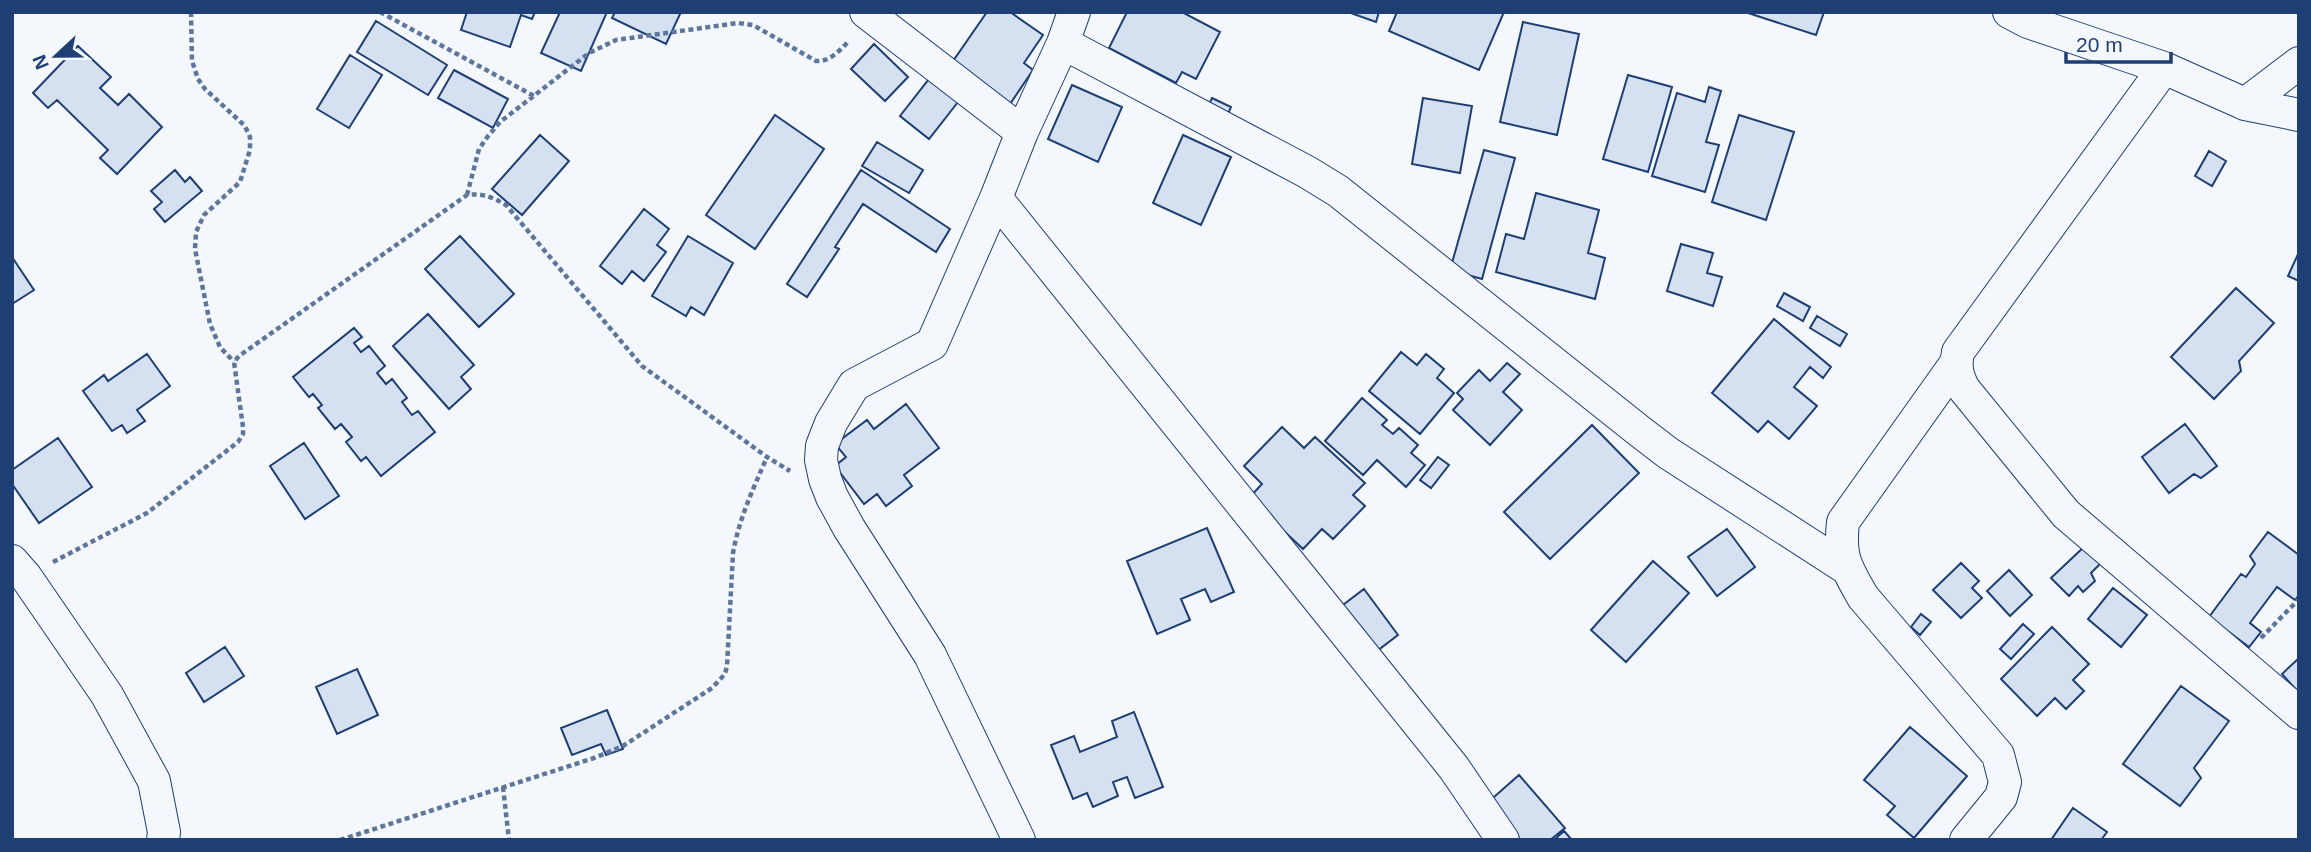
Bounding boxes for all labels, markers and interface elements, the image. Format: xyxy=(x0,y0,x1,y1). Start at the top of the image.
north arrow xyxy=(21,21,91,91)
scale bar xyxy=(2066,21,2171,65)
text: 20 m xyxy=(2076,33,2123,56)
text: N xyxy=(28,52,53,72)

